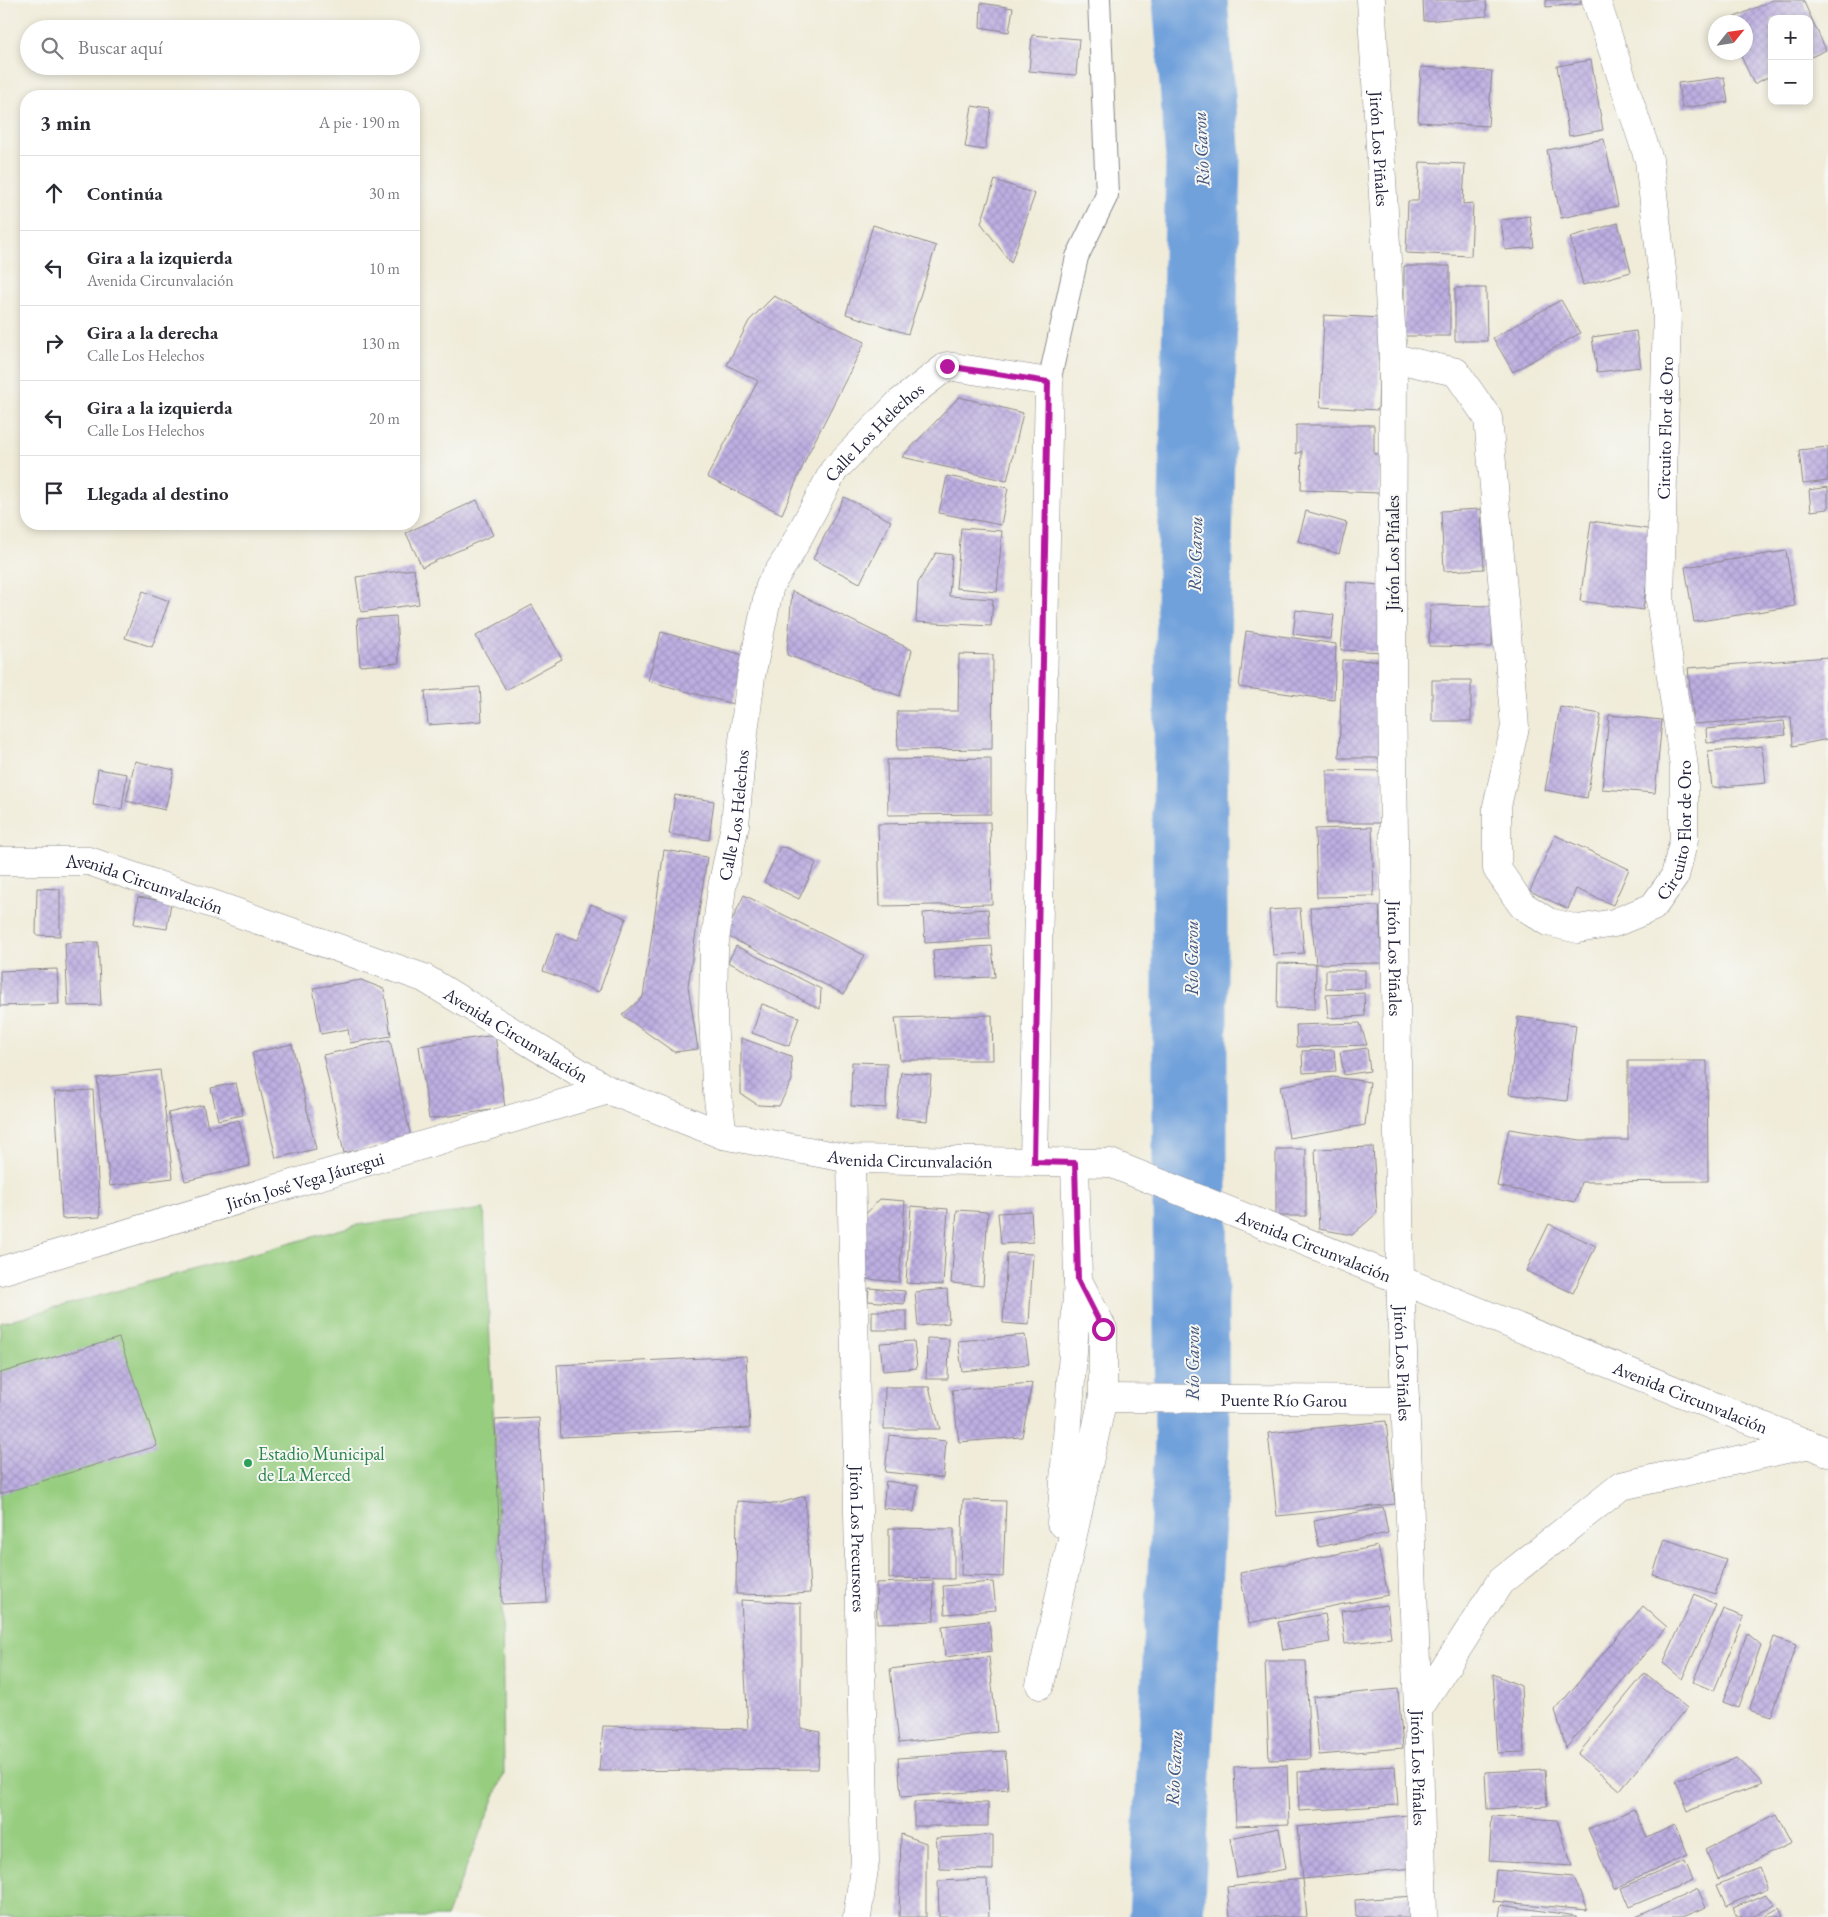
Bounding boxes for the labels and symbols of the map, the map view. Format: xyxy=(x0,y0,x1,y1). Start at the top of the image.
north arrow xyxy=(1708,15,1753,60)
street label: Jirón Los Piñales xyxy=(1365,88,1395,207)
water label: Río Garou xyxy=(1187,111,1215,187)
route end xyxy=(936,355,959,378)
street label: Circuito Flor de Oro xyxy=(1651,356,1677,500)
street label: Calle Los Helechos xyxy=(819,377,928,485)
street label: Jirón Los Piñales xyxy=(1381,495,1404,613)
water label: Río Garou xyxy=(1182,516,1208,592)
street label: Calle Los Helechos xyxy=(712,748,753,883)
street label: Circuito Flor de Oro xyxy=(1650,759,1696,904)
street label: Avenida Circunvalación xyxy=(64,850,227,919)
street label: Jirón Los Piñales xyxy=(1383,898,1408,1016)
water label: Río Garou xyxy=(1179,920,1204,996)
street label: Avenida Circunvalación xyxy=(439,981,593,1087)
street label: Avenida Circunvalación xyxy=(825,1143,993,1173)
street label: Jirón José Vega Jáuregui xyxy=(221,1146,387,1215)
street label: Avenida Circunvalación xyxy=(1232,1203,1395,1287)
street label: Jirón Los Piñales xyxy=(1389,1303,1417,1422)
route start xyxy=(1092,1318,1115,1341)
water label: Río Garou xyxy=(1180,1325,1205,1401)
street label: Avenida Circunvalación xyxy=(1609,1355,1772,1438)
street label: Puente Río Garou xyxy=(1221,1387,1348,1411)
place label: Estadio Municipal de La Merced xyxy=(258,1442,385,1486)
marker: Estadio Municipal de La Merced xyxy=(242,1457,254,1469)
street label: Jirón Los Precursores xyxy=(846,1463,872,1613)
street label: Jirón Los Piñales xyxy=(1406,1708,1432,1826)
water label: Río Garou xyxy=(1160,1730,1188,1806)

